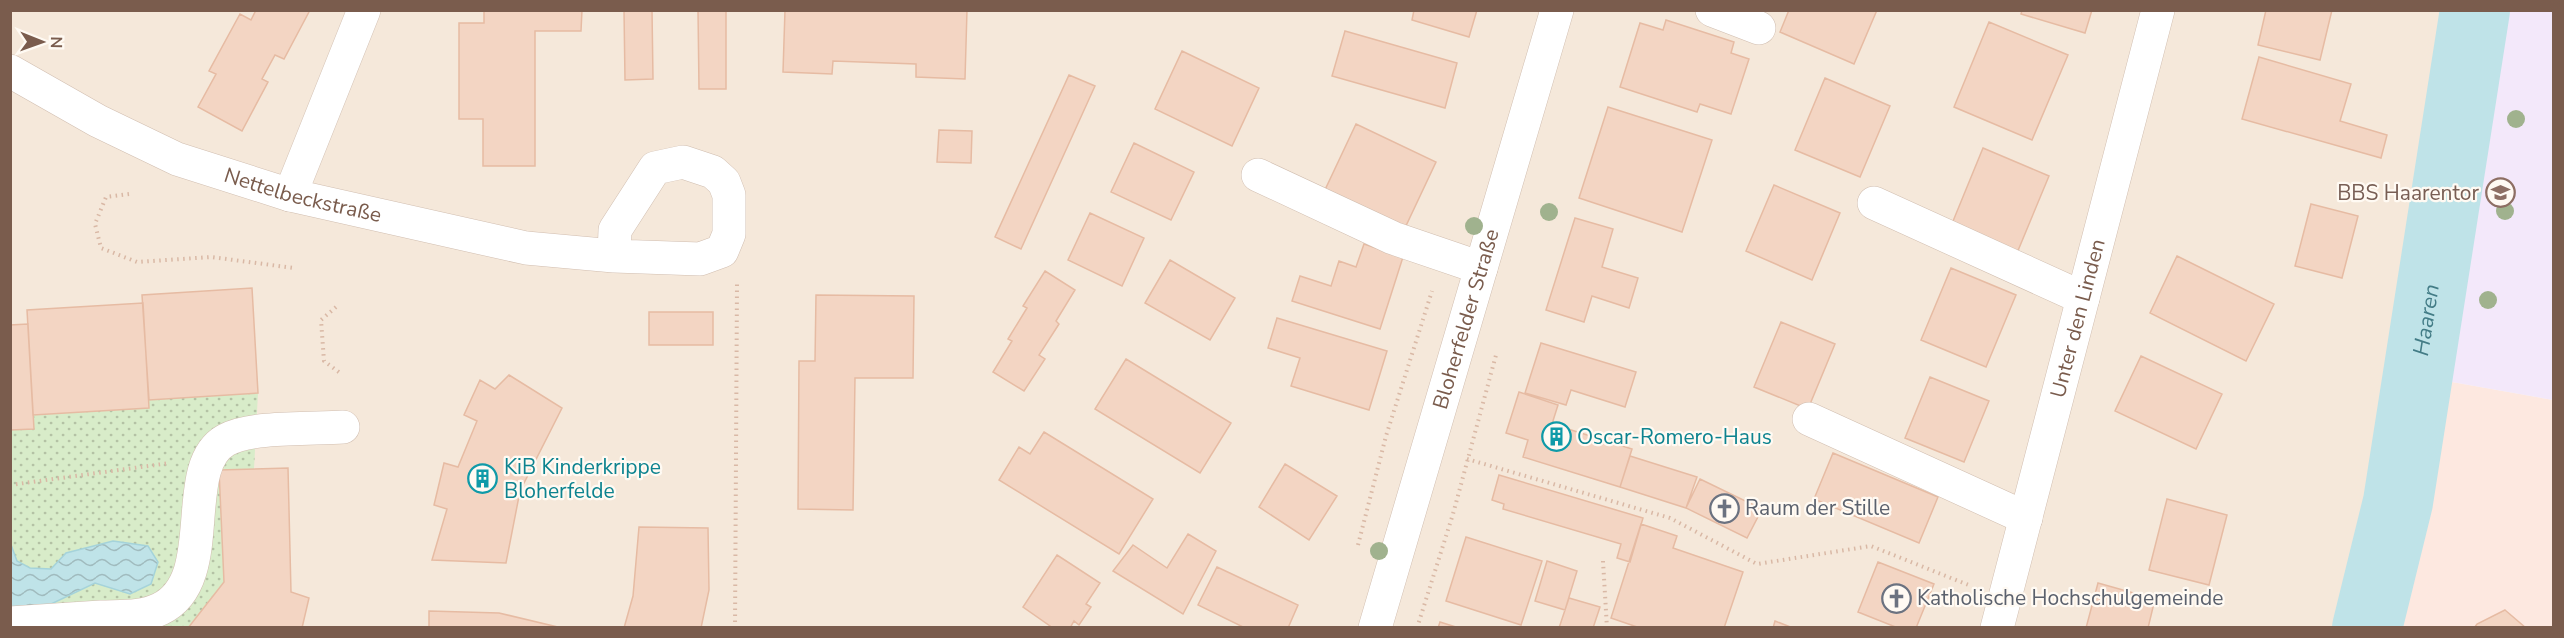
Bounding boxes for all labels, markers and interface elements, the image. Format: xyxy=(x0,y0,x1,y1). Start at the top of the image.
north arrow xyxy=(12,12,72,72)
text: N xyxy=(45,36,67,48)
street label: Nettelbeckstraße xyxy=(221,161,384,229)
school or university icon: BBS Haarentor xyxy=(2484,177,2516,209)
place label: BBS Haarentor xyxy=(2337,179,2479,207)
street label: Bloherfelder Straße xyxy=(1426,226,1506,413)
street label: Unter den Linden xyxy=(2044,236,2112,401)
water label: Haaren xyxy=(2406,282,2447,358)
building icon: Oscar-Romero-Haus xyxy=(1540,421,1572,453)
place label: Oscar-Romero-Haus xyxy=(1577,423,1772,451)
place label: KiB Kinderkrippe Bloherfelde xyxy=(504,453,661,505)
building icon: KiB Kinderkrippe Bloherfelde xyxy=(467,463,499,495)
church icon: Raum der Stille xyxy=(1708,492,1740,524)
place label: Raum der Stille xyxy=(1745,494,1890,522)
church icon: Katholische Hochschulgemeinde xyxy=(1880,582,1912,614)
place label: Katholische Hochschulgemeinde xyxy=(1917,584,2223,612)

